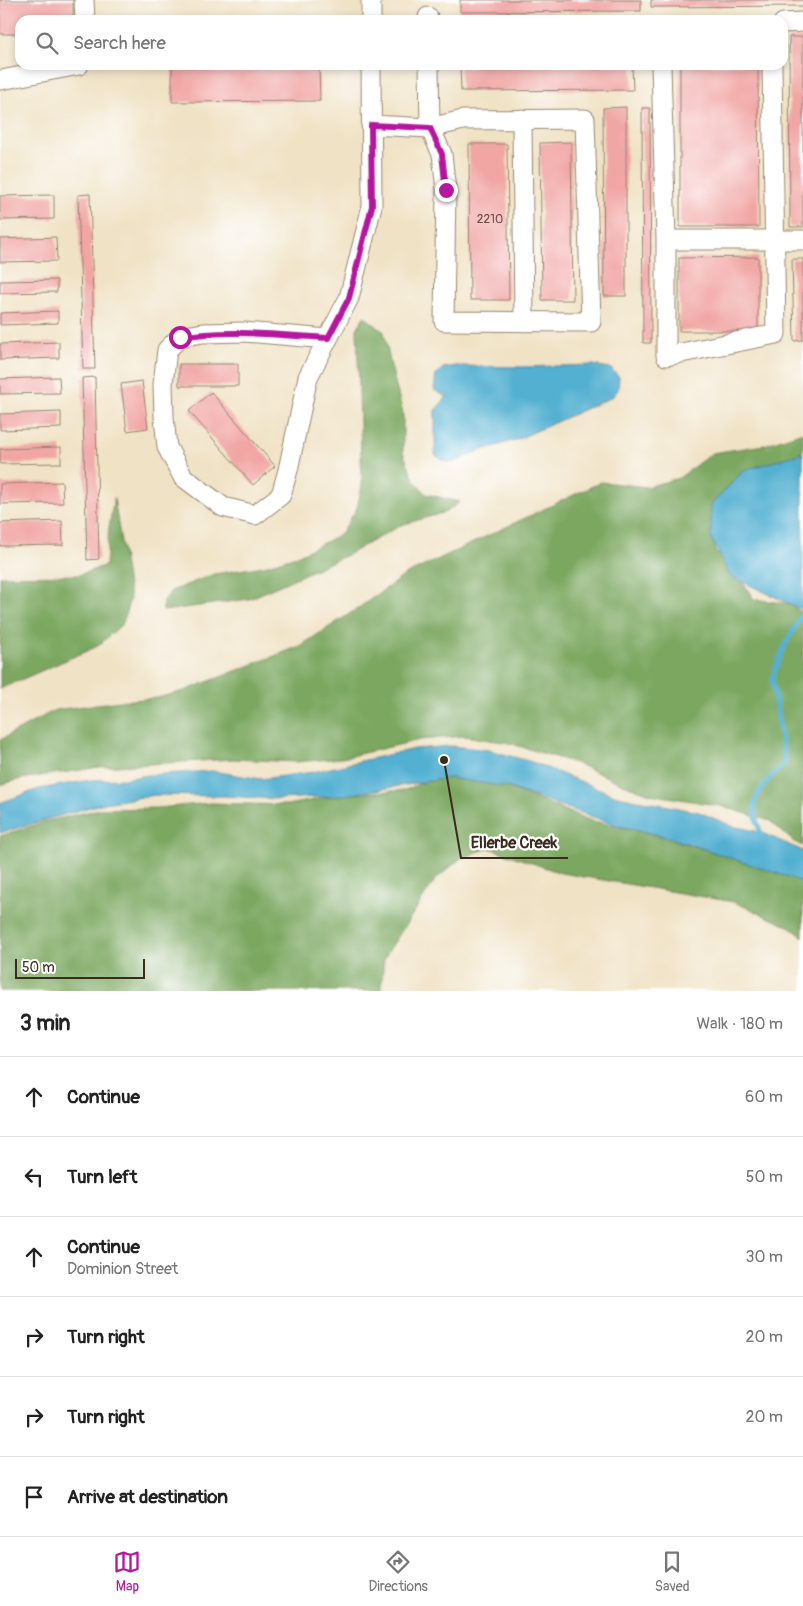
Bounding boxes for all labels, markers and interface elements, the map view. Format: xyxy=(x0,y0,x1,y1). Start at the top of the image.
search box xyxy=(15,15,788,70)
icon: search xyxy=(33,29,61,57)
text: Search here xyxy=(73,31,166,55)
route end xyxy=(435,179,458,202)
house number: 2210 xyxy=(477,212,503,227)
route start xyxy=(169,326,192,349)
callout: Ellerbe Creek xyxy=(461,827,568,858)
text: Ellerbe Creek xyxy=(471,833,558,853)
scale bar xyxy=(15,956,145,979)
text: 50 m xyxy=(22,959,55,976)
text: 3 min xyxy=(20,1010,70,1037)
text: Walk · 180 m xyxy=(696,1014,783,1034)
icon: ahead xyxy=(20,1083,48,1111)
text: Continue xyxy=(67,1085,140,1109)
text: 60 m xyxy=(745,1087,783,1107)
icon: left xyxy=(20,1163,48,1191)
text: Turn left xyxy=(67,1165,137,1189)
text: 50 m xyxy=(746,1167,783,1187)
text: Continue xyxy=(67,1235,140,1259)
icon: ahead xyxy=(20,1243,48,1271)
text: 30 m xyxy=(745,1247,783,1267)
text: Dominion Street xyxy=(67,1259,178,1279)
icon: right xyxy=(20,1323,48,1351)
text: Turn right xyxy=(67,1325,145,1349)
text: 20 m xyxy=(745,1327,783,1347)
icon: right xyxy=(20,1403,48,1431)
text: Turn right xyxy=(67,1405,145,1429)
text: 20 m xyxy=(745,1407,783,1427)
icon: arrive xyxy=(20,1483,48,1511)
text: Arrive at destination xyxy=(67,1485,228,1509)
tab: Map xyxy=(113,1548,141,1595)
tab: Directions xyxy=(368,1548,428,1595)
tab: Saved xyxy=(655,1548,690,1595)

